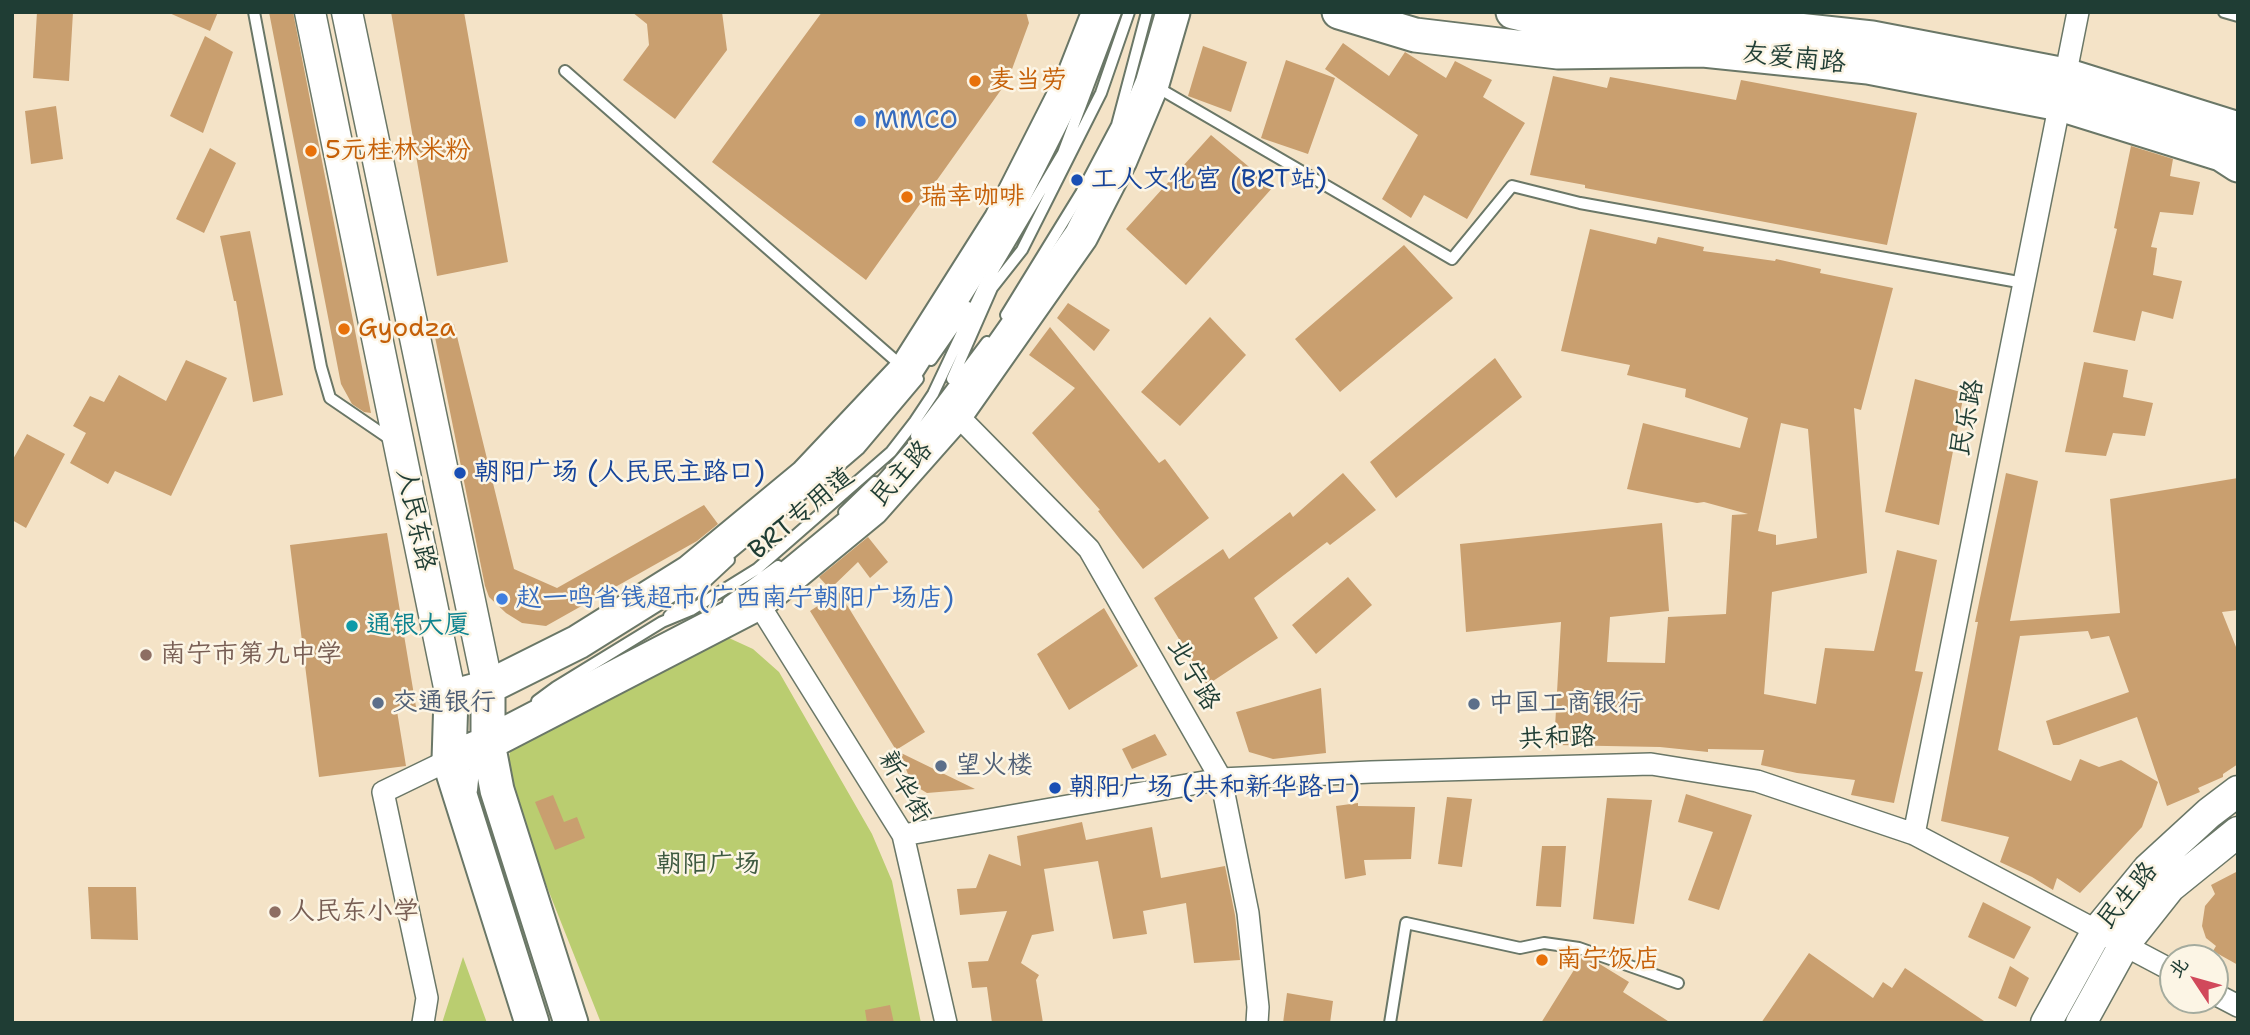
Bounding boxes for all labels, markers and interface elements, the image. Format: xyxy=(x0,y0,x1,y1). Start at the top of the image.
street label: 友爱南路 xyxy=(1741,38,1847,80)
place label: 麦当劳 xyxy=(989,65,1067,97)
marker: 麦当劳 xyxy=(967,73,983,89)
place label: MMCO xyxy=(874,105,958,137)
marker: MMCO xyxy=(852,113,868,129)
place label: 5元桂林米粉 xyxy=(325,135,471,167)
marker: 5元桂林米粉 xyxy=(303,143,319,159)
place label: 工人文化宫 (BRT站) xyxy=(1091,164,1327,196)
marker: 工人文化宫 (BRT站) xyxy=(1069,172,1085,188)
place label: 瑞幸咖啡 xyxy=(921,181,1025,213)
marker: 瑞幸咖啡 xyxy=(899,189,915,205)
place label: Gyodza xyxy=(358,313,455,345)
marker: Gyodza xyxy=(336,321,352,337)
street label: 民乐路 xyxy=(1945,377,1991,459)
street label: 民主路 xyxy=(864,435,940,513)
place label: 朝阳广场 (人民民主路口) xyxy=(474,457,765,489)
street label: BRT专用道 xyxy=(743,461,861,567)
marker: 朝阳广场 (人民民主路口) xyxy=(452,465,468,481)
street label: 人民东路 xyxy=(389,466,441,574)
place label: 赵一鸣省钱超市(广西南宁朝阳广场店) xyxy=(516,583,954,615)
marker: 赵一鸣省钱超市(广西南宁朝阳广场店) xyxy=(494,591,510,607)
place label: 通银大厦 xyxy=(366,610,470,642)
marker: 通银大厦 xyxy=(344,618,360,634)
street label: 北宁路 xyxy=(1160,633,1226,717)
place label: 南宁市第九中学 xyxy=(160,639,342,671)
marker: 南宁市第九中学 xyxy=(138,647,154,663)
place label: 交通银行 xyxy=(392,687,496,719)
place label: 中国工商银行 xyxy=(1488,688,1644,720)
marker: 交通银行 xyxy=(370,695,386,711)
marker: 中国工商银行 xyxy=(1466,696,1482,712)
street label: 共和路 xyxy=(1517,722,1597,756)
street label: 新华街 xyxy=(871,745,937,829)
place label: 望火楼 xyxy=(955,750,1033,782)
marker: 望火楼 xyxy=(933,758,949,774)
place label: 朝阳广场 (共和新华路口) xyxy=(1069,772,1360,804)
marker: 朝阳广场 (共和新华路口) xyxy=(1047,780,1063,796)
park label: 朝阳广场 xyxy=(656,849,760,881)
street label: 民生路 xyxy=(2091,856,2165,936)
place label: 人民东小学 xyxy=(289,896,419,928)
marker: 人民东小学 xyxy=(267,904,283,920)
place label: 南宁饭店 xyxy=(1556,944,1660,976)
north arrow xyxy=(2159,944,2229,1014)
marker: 南宁饭店 xyxy=(1534,952,1550,968)
text: 北 xyxy=(2163,953,2194,983)

